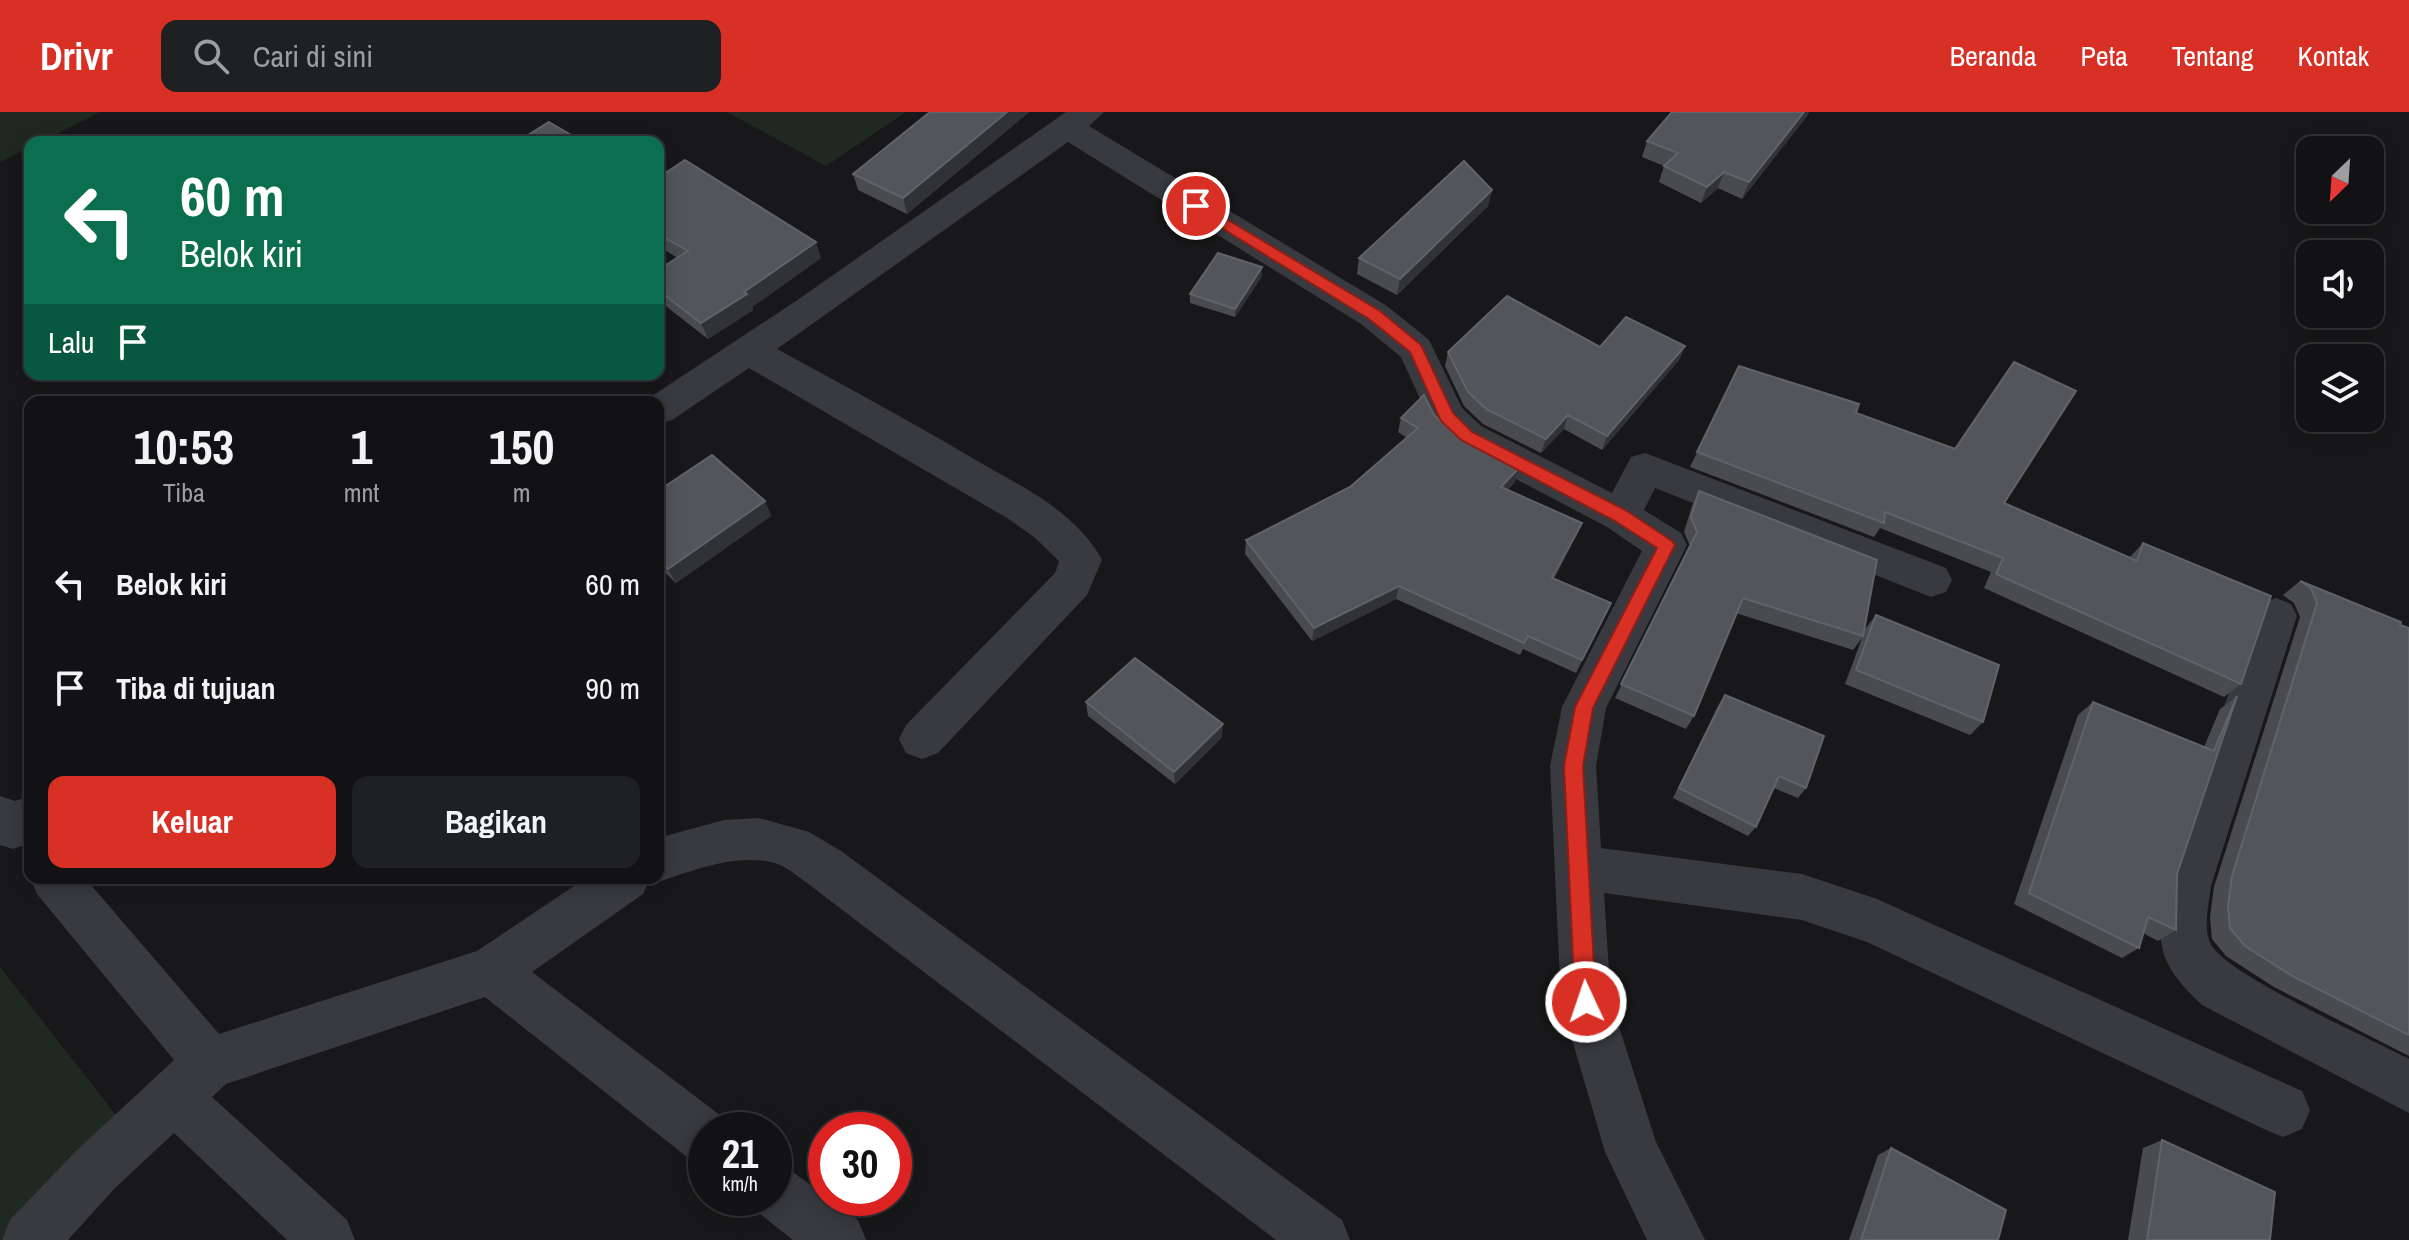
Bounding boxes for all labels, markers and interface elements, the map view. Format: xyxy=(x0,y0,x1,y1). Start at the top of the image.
search box xyxy=(161,20,721,92)
text: Drivr xyxy=(40,31,113,82)
icon: search xyxy=(189,34,233,78)
text: Cari di sini xyxy=(253,36,373,76)
text: Beranda xyxy=(1950,37,2037,75)
text: Peta xyxy=(2081,37,2128,75)
text: Tentang xyxy=(2172,37,2254,75)
text: Kontak xyxy=(2298,37,2369,75)
north arrow xyxy=(2296,136,2384,224)
map controls xyxy=(2296,136,2384,432)
text: 60 m xyxy=(180,158,285,233)
icon: left xyxy=(48,168,152,272)
pin xyxy=(1162,172,1230,240)
icon: arrive xyxy=(1174,184,1218,228)
text: Belok kiri xyxy=(180,230,303,278)
button: sound xyxy=(2296,240,2384,328)
icon: arrive xyxy=(111,320,155,364)
text: Lalu xyxy=(48,322,95,362)
button: layers xyxy=(2296,344,2384,432)
text: 10:53 xyxy=(134,414,234,479)
text: 1 xyxy=(351,414,372,479)
text: 150 xyxy=(489,414,554,479)
text: Tiba xyxy=(163,475,205,510)
text: mnt xyxy=(344,475,379,510)
text: m xyxy=(513,475,531,510)
icon: left xyxy=(48,562,92,606)
text: Belok kiri xyxy=(116,564,227,604)
text: 60 m xyxy=(585,564,640,604)
icon: arrive xyxy=(48,666,92,710)
text: Tiba di tujuan xyxy=(116,668,276,708)
text: 90 m xyxy=(585,668,640,708)
button: Keluar xyxy=(48,776,336,868)
button: Bagikan xyxy=(352,776,640,868)
position arrow xyxy=(1544,960,1628,1044)
speed limit sign: 30 xyxy=(808,1112,912,1216)
text: 21 xyxy=(722,1127,758,1180)
text: km/h xyxy=(722,1170,758,1197)

